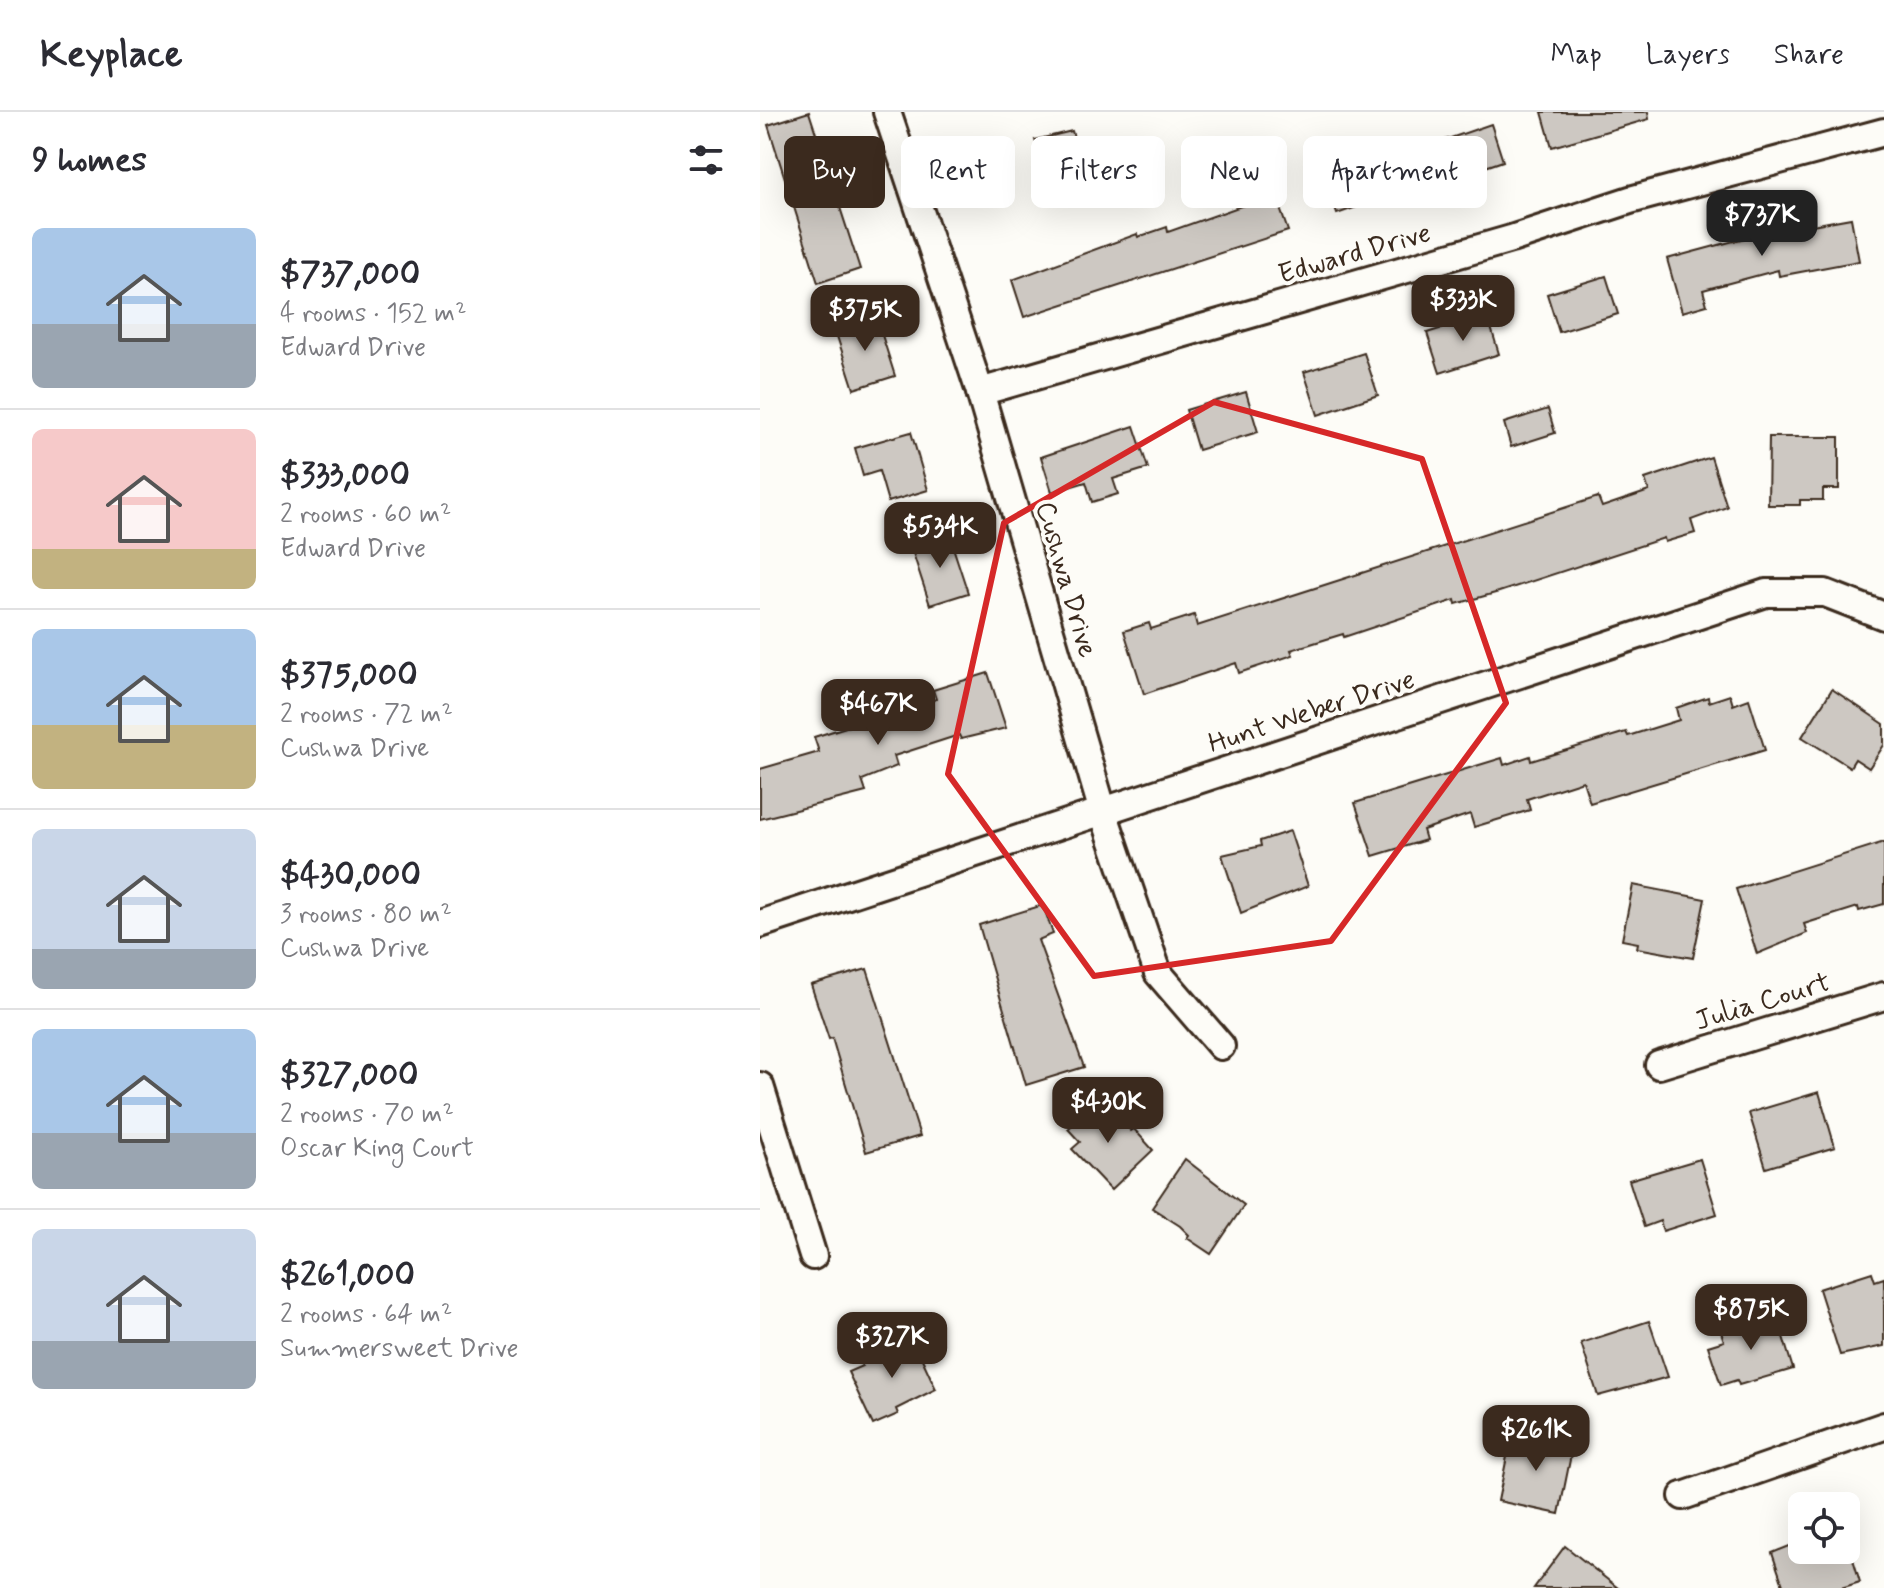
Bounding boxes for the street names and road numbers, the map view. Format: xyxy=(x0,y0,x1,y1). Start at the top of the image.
street label: Edward Drive xyxy=(1274,215,1435,294)
street label: Cushwa Drive xyxy=(1026,497,1106,662)
street label: Hunt Weber Drive xyxy=(1204,662,1420,763)
street label: Julia Court xyxy=(1691,964,1835,1040)

